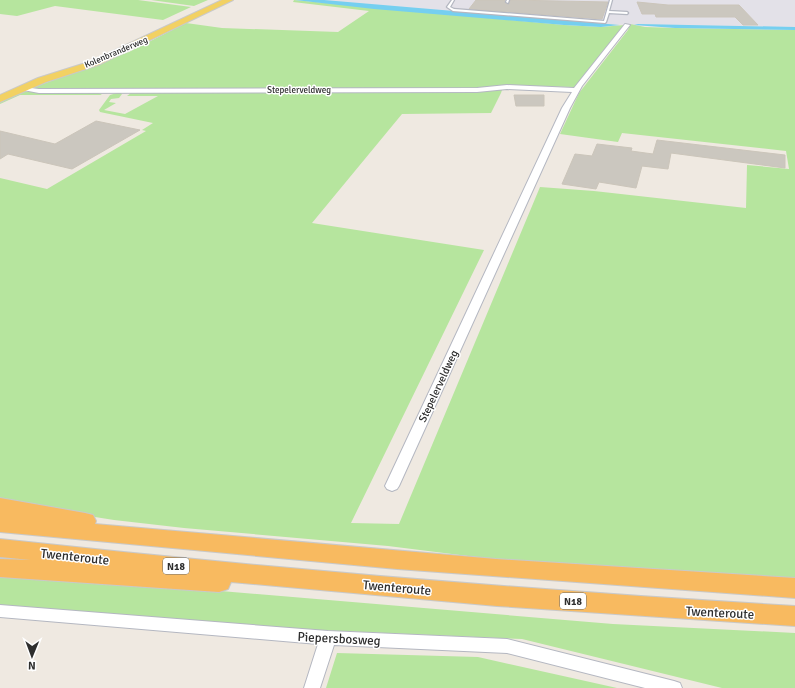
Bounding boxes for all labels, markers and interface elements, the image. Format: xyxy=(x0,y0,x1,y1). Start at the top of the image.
street label: Kolenbranderweg xyxy=(83,34,150,71)
street label: Stepelerveldweg xyxy=(267,85,331,96)
street label: Stepelerveldweg xyxy=(416,348,461,424)
street label: Twenteroute xyxy=(40,545,110,569)
road number: N18 xyxy=(163,558,189,574)
street label: Twenteroute xyxy=(362,577,432,599)
road number: N18 xyxy=(560,593,586,609)
street label: Twenteroute xyxy=(685,603,755,623)
street label: Piepersbosweg xyxy=(297,629,381,649)
north arrow xyxy=(12,636,52,676)
text: N xyxy=(28,659,36,672)

